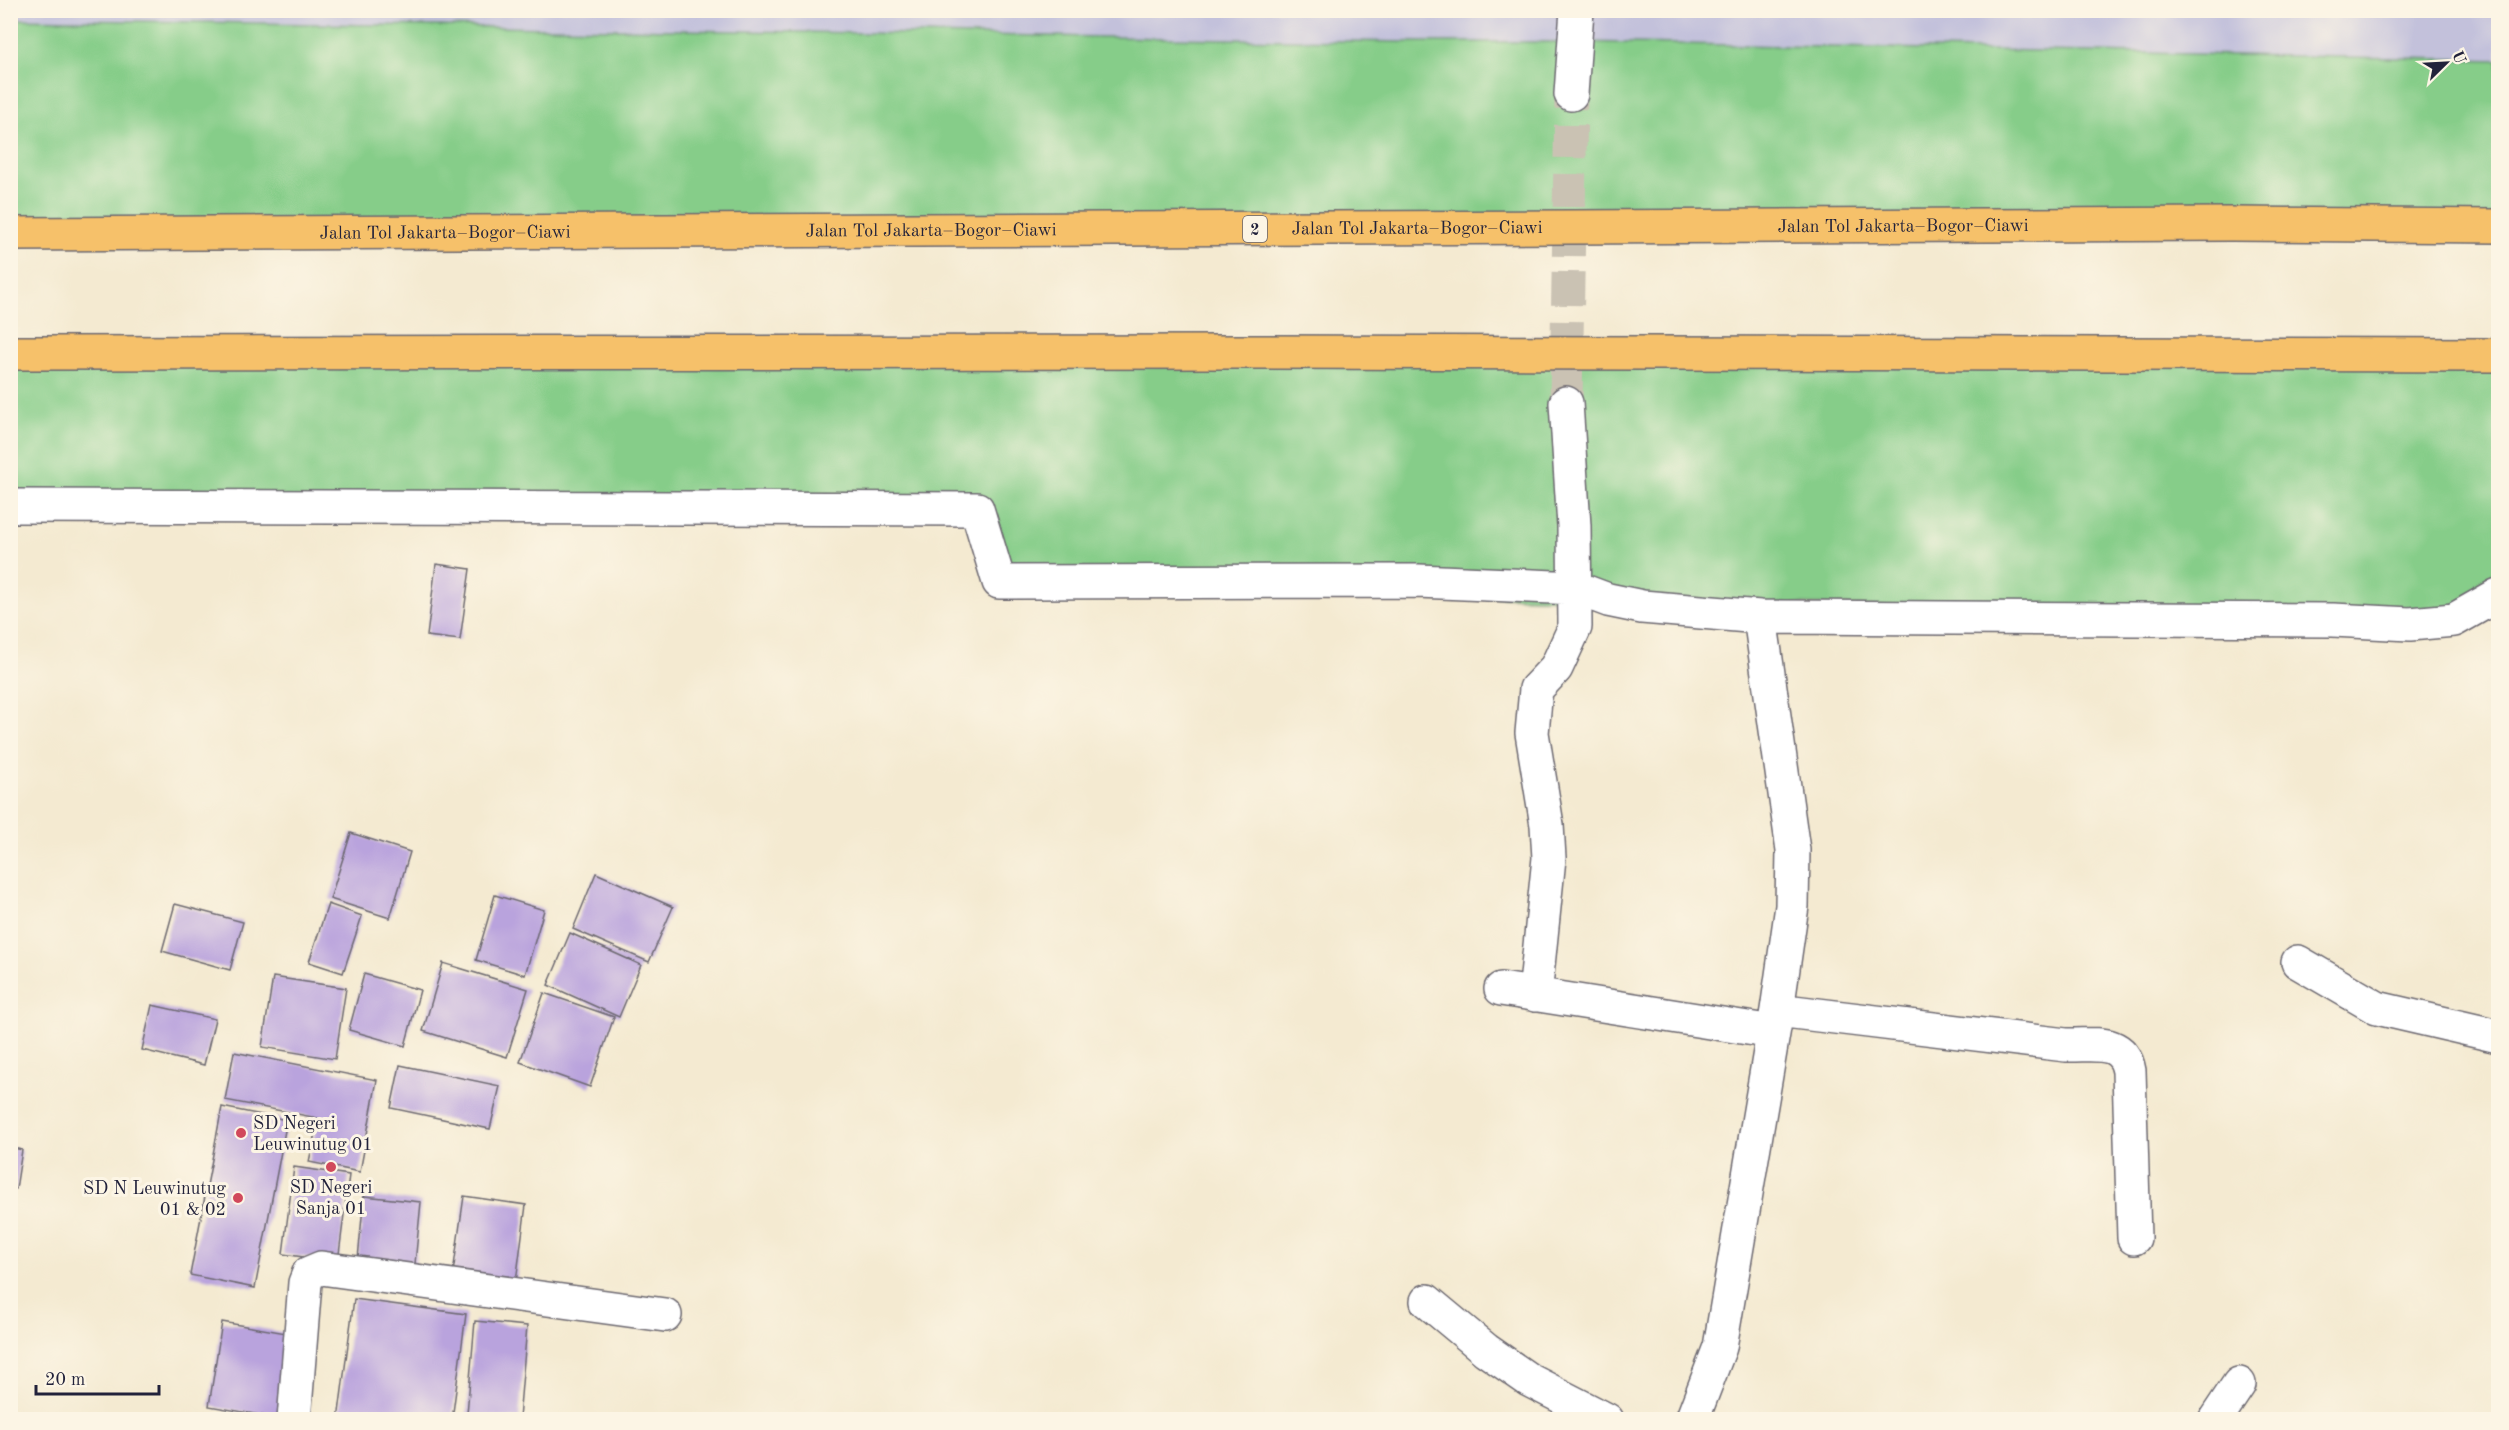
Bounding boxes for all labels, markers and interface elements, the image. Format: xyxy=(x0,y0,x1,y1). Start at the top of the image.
north arrow xyxy=(2416,33,2476,93)
text: U xyxy=(2448,49,2468,67)
road number: 2 xyxy=(1243,216,1267,242)
street label: Jalan Tol Jakarta–Bogor–Ciawi xyxy=(1777,217,2029,236)
street label: Jalan Tol Jakarta–Bogor–Ciawi xyxy=(1291,219,1543,238)
street label: Jalan Tol Jakarta–Bogor–Ciawi xyxy=(805,221,1057,240)
street label: Jalan Tol Jakarta–Bogor–Ciawi xyxy=(319,223,571,243)
place label: SD Negeri Leuwinutug 01 xyxy=(253,1115,373,1154)
marker: SD Negeri Leuwinutug 01 xyxy=(234,1126,248,1140)
marker: SD Negeri Sanja 01 xyxy=(324,1160,338,1174)
place label: SD Negeri Sanja 01 xyxy=(290,1179,372,1218)
place label: SD N Leuwinutug 01 & 02 xyxy=(83,1180,226,1219)
marker: SD N Leuwinutug 01 & 02 xyxy=(231,1191,245,1205)
scale bar xyxy=(36,1358,159,1396)
text: 20 m xyxy=(45,1371,85,1389)

